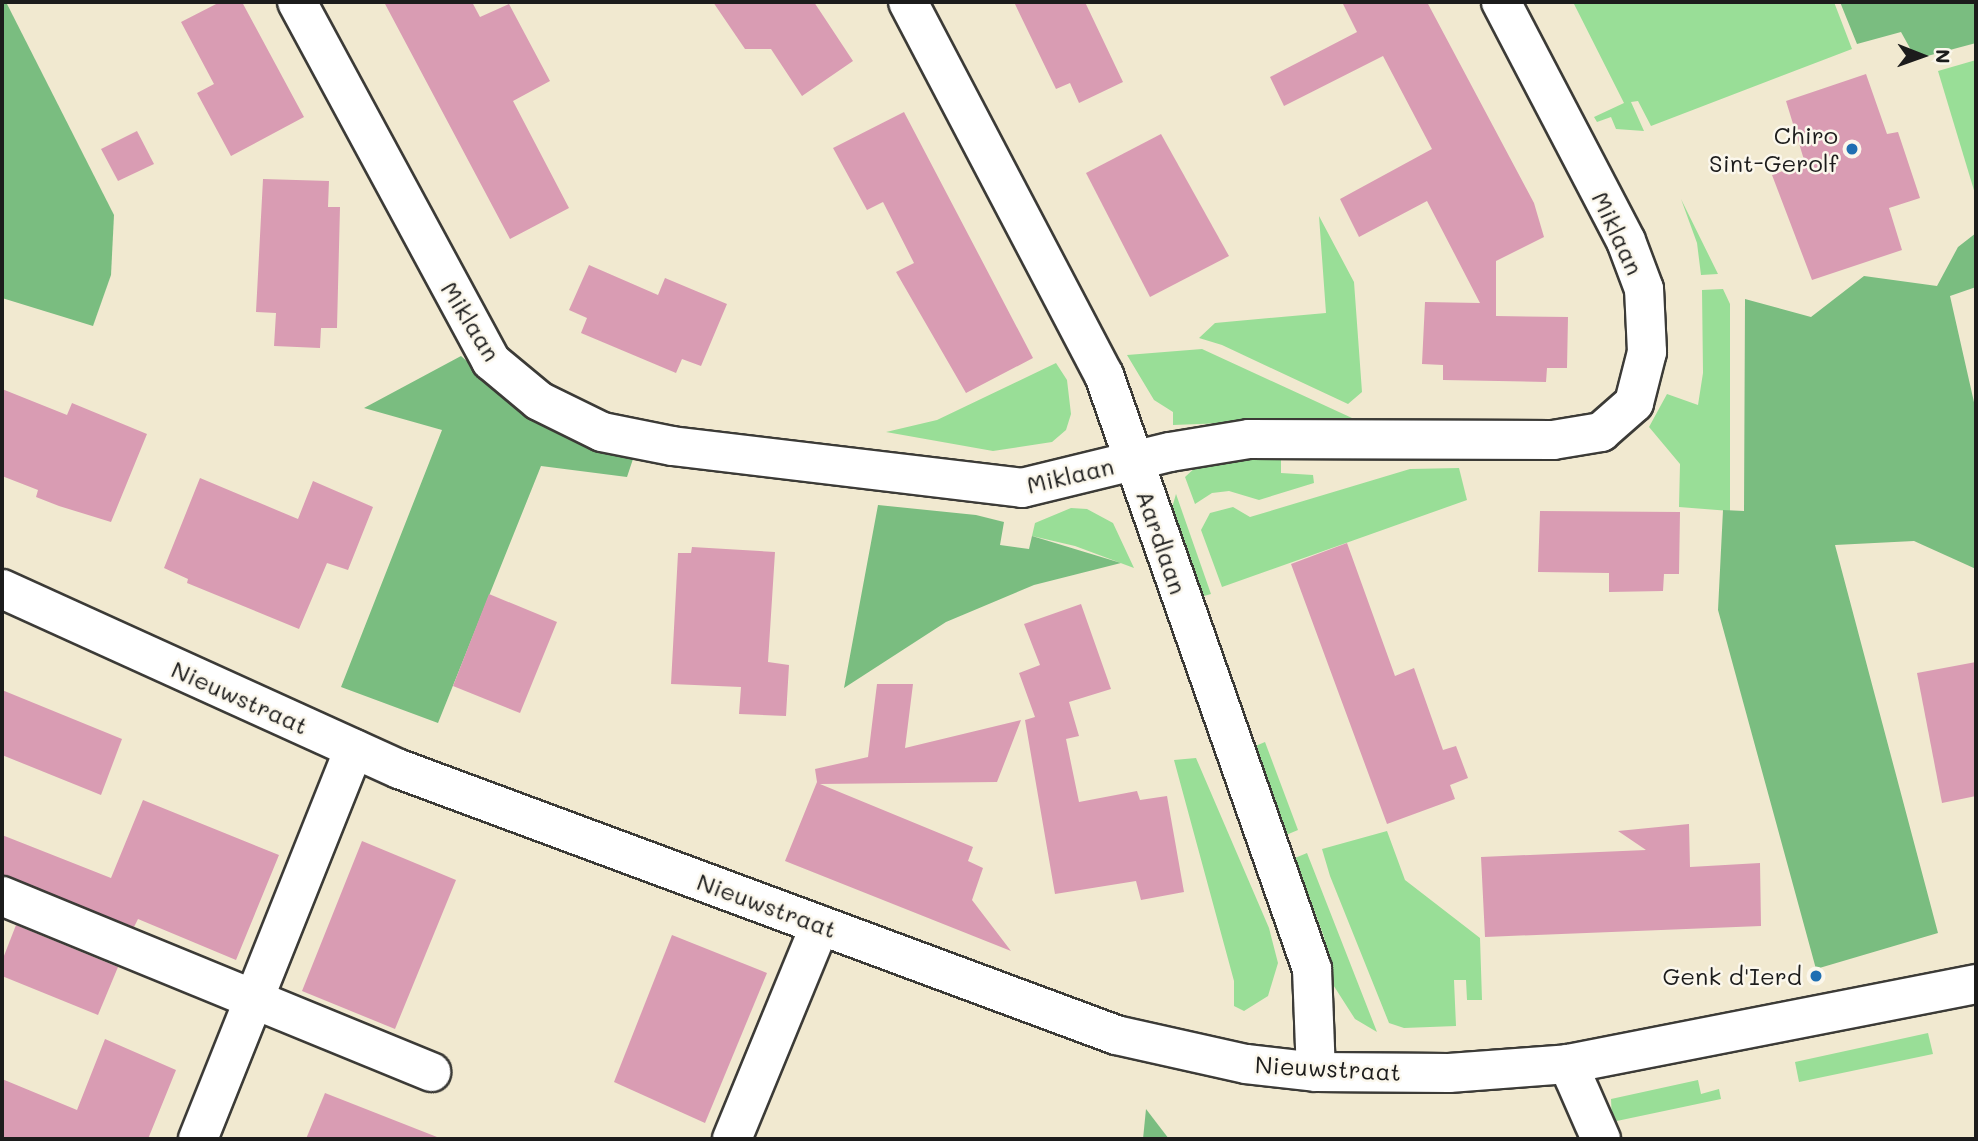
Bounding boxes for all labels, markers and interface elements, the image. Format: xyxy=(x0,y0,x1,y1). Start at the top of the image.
north arrow xyxy=(1887,21,1957,91)
text: N xyxy=(1931,49,1956,64)
place label: Chiro Sint-Gerolf xyxy=(1709,121,1838,177)
marker: Chiro Sint-Gerolf xyxy=(1844,141,1860,157)
street label: Miklaan xyxy=(1586,187,1650,279)
street label: Miklaan xyxy=(435,276,507,366)
street label: Miklaan xyxy=(1024,451,1116,499)
street label: Aardlaan xyxy=(1131,486,1193,598)
street label: Nieuwstraat xyxy=(167,654,313,740)
street label: Nieuwstraat xyxy=(693,866,841,944)
place label: Genk d'Ierd xyxy=(1662,962,1802,990)
marker: Genk d'Ierd xyxy=(1808,968,1824,984)
street label: Nieuwstraat xyxy=(1254,1050,1402,1086)

